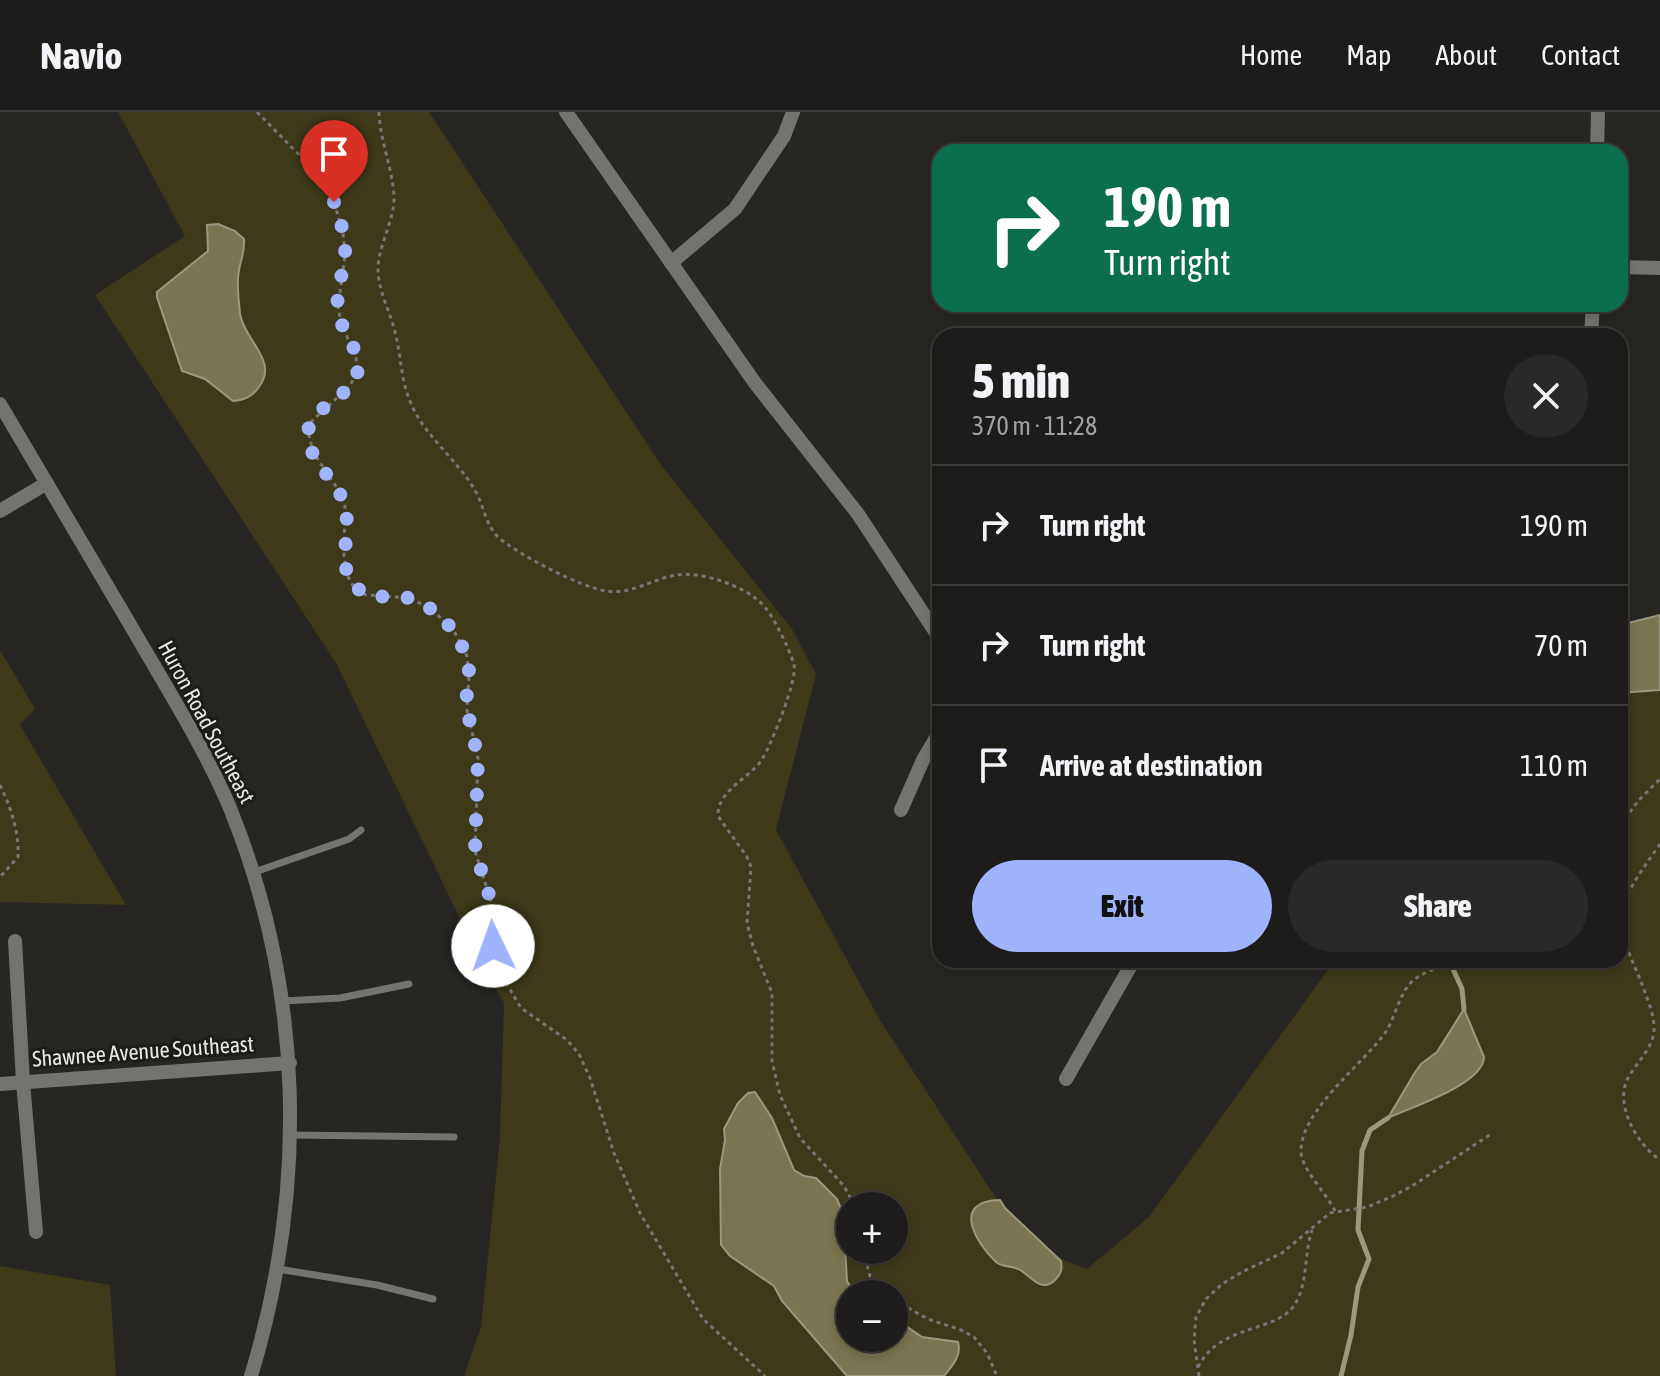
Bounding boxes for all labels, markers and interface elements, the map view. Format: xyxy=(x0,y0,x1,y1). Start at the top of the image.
text: Navio xyxy=(40,34,122,77)
text: Home xyxy=(1240,39,1302,71)
text: Map xyxy=(1346,39,1391,71)
text: About xyxy=(1435,39,1497,71)
text: Contact xyxy=(1541,39,1620,71)
pin xyxy=(300,120,368,202)
icon: arrive xyxy=(312,132,356,176)
text: 190 m xyxy=(1104,175,1231,239)
icon: right xyxy=(972,176,1076,280)
text: Turn right xyxy=(1104,241,1231,283)
text: 5 min xyxy=(972,353,1070,408)
button: close xyxy=(1504,354,1588,438)
text: 370 m · 11:28 xyxy=(972,411,1097,441)
icon: right xyxy=(972,503,1016,547)
text: Turn right xyxy=(1040,508,1146,542)
text: 190 m xyxy=(1520,508,1588,542)
icon: right xyxy=(972,623,1016,667)
text: Turn right xyxy=(1040,628,1146,662)
text: 70 m xyxy=(1534,628,1588,662)
street label: Huron Road Southeast xyxy=(153,636,261,808)
icon: arrive xyxy=(972,743,1016,787)
text: Arrive at destination xyxy=(1040,748,1262,782)
text: 110 m xyxy=(1520,748,1588,782)
button: Exit xyxy=(972,860,1272,952)
button: Share xyxy=(1288,860,1588,952)
position arrow xyxy=(451,904,535,988)
street label: Shawnee Avenue Southeast xyxy=(31,1030,255,1072)
map controls xyxy=(836,1192,908,1352)
button: + xyxy=(836,1192,908,1264)
button: − xyxy=(836,1280,908,1352)

